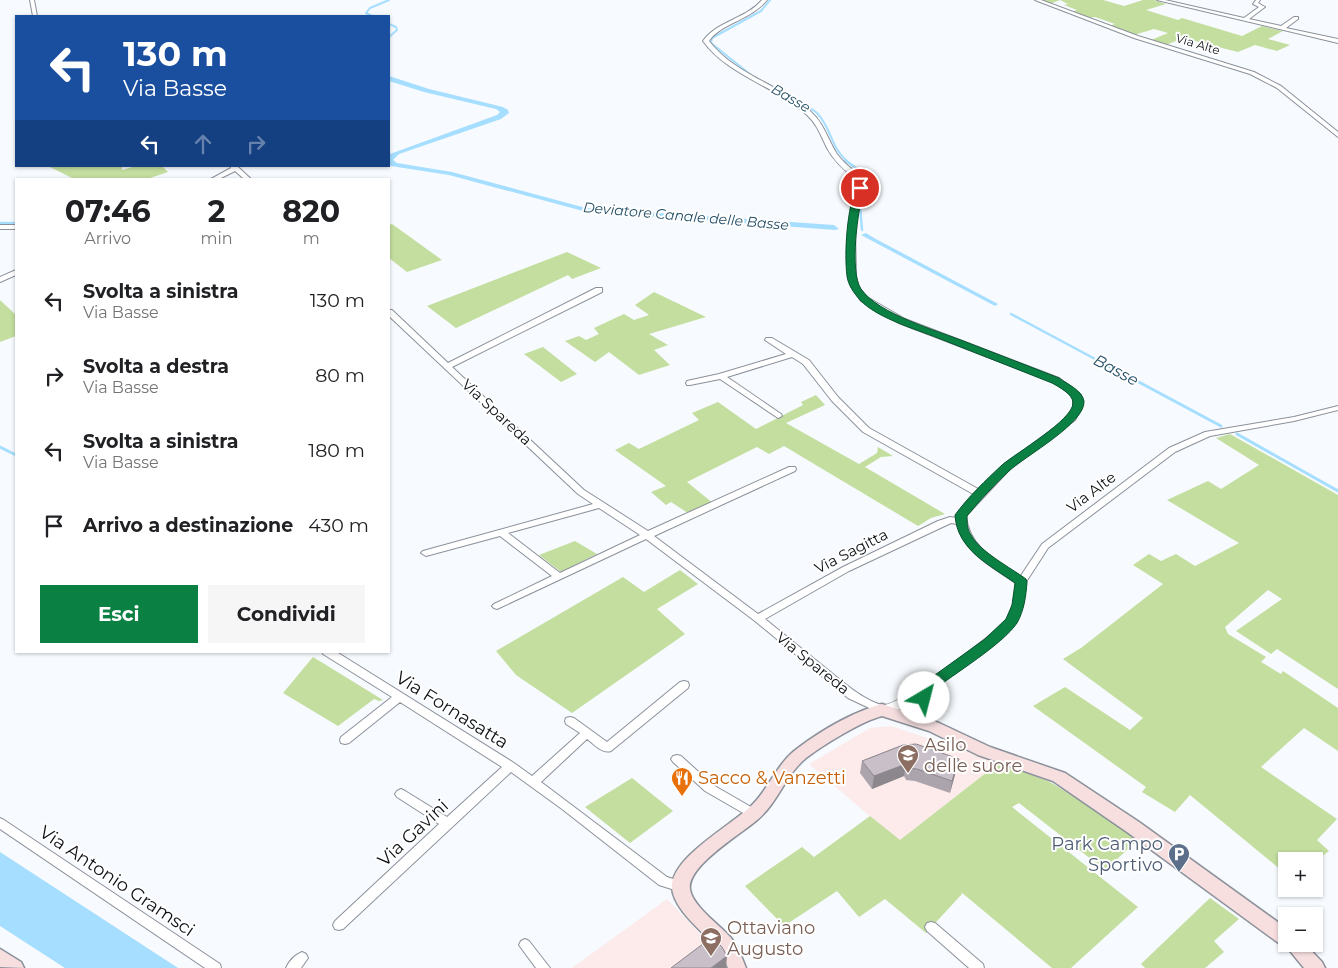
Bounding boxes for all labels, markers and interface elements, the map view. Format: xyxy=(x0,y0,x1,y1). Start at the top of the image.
street label: Via Alte xyxy=(1174,30,1222,58)
text: 130 m xyxy=(123,32,228,75)
icon: left xyxy=(40,35,105,100)
text: Via Basse xyxy=(123,75,227,102)
water label: Basse xyxy=(768,80,814,116)
icon: left xyxy=(136,130,164,158)
icon: ahead xyxy=(189,130,217,158)
icon: right xyxy=(242,130,270,158)
pin xyxy=(839,167,881,209)
icon: arrive xyxy=(846,174,874,202)
text: 07:46 xyxy=(65,193,151,230)
text: 2 xyxy=(208,193,225,230)
text: 820 xyxy=(282,193,340,230)
water label: Deviatore Canale delle Basse xyxy=(582,198,790,234)
text: Arrivo xyxy=(84,229,131,248)
text: min xyxy=(200,229,233,248)
text: m xyxy=(303,229,320,248)
text: Svolta a sinistra xyxy=(83,280,238,303)
icon: left xyxy=(40,287,68,315)
text: 130 m xyxy=(310,289,365,312)
text: Via Basse xyxy=(83,303,159,322)
water label: Basse xyxy=(1090,350,1142,390)
text: Svolta a destra xyxy=(83,355,229,378)
icon: right xyxy=(40,362,68,390)
text: 80 m xyxy=(315,364,365,387)
street label: Via Spareda xyxy=(458,375,536,449)
text: Via Basse xyxy=(83,378,159,397)
text: Svolta a sinistra xyxy=(83,430,238,453)
icon: left xyxy=(40,437,68,465)
text: 180 m xyxy=(308,439,365,462)
text: Via Basse xyxy=(83,453,159,472)
street label: Via Alte xyxy=(1063,467,1119,517)
icon: arrive xyxy=(40,512,68,540)
text: Arrivo a destinazione xyxy=(83,514,293,537)
text: 430 m xyxy=(308,514,369,537)
street label: Via Sagitta xyxy=(811,524,891,578)
button: Esci xyxy=(40,585,198,643)
button: Condividi xyxy=(208,585,365,643)
street label: Via Spareda xyxy=(772,628,854,698)
street label: Via Fornasatta xyxy=(392,667,512,753)
position arrow xyxy=(897,671,949,723)
place label: Asilo delle suore xyxy=(924,734,1023,777)
school or university icon: Asilo delle suore xyxy=(896,743,920,774)
restaurant icon: Sacco & Vanzetti xyxy=(670,766,694,797)
place label: Sacco & Vanzetti xyxy=(698,767,846,789)
street label: Via Gavini xyxy=(373,795,453,871)
street label: Via Antonio Gramsci xyxy=(35,821,199,941)
place label: Park Campo Sportivo xyxy=(1051,833,1163,876)
parking icon: Park Campo Sportivo xyxy=(1167,842,1191,873)
map controls xyxy=(1278,852,1323,952)
button: + xyxy=(1278,852,1323,897)
button: − xyxy=(1278,907,1323,952)
place label: Ottaviano Augusto xyxy=(727,917,815,960)
school or university icon: Ottaviano Augusto xyxy=(699,926,723,957)

